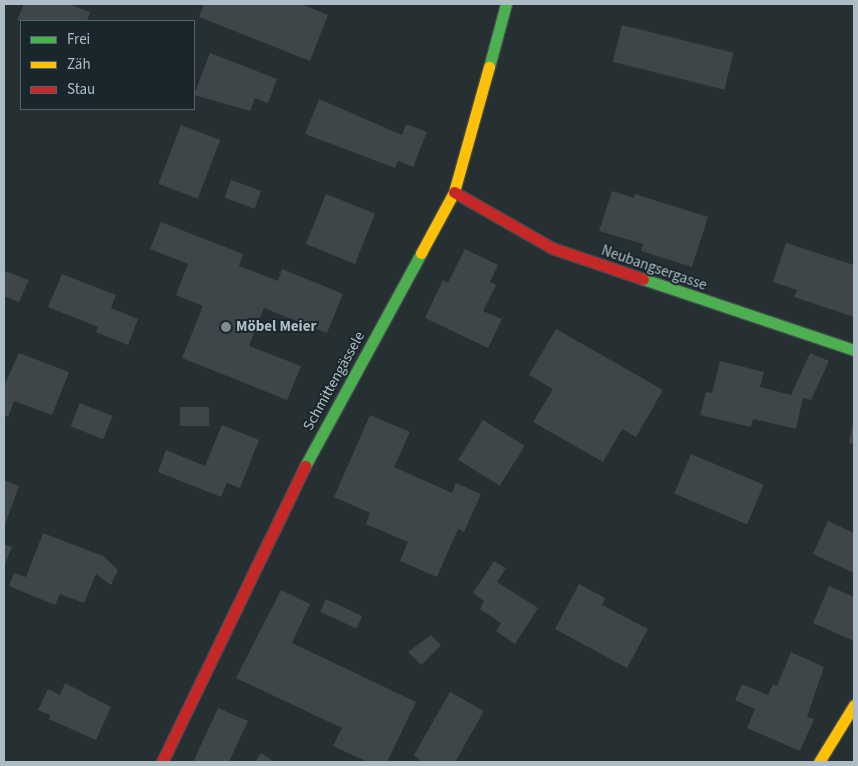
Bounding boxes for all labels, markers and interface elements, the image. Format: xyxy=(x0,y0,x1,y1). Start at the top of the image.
legend xyxy=(20,20,195,110)
text: Frei xyxy=(67,29,90,50)
text: Zäh xyxy=(67,54,91,75)
text: Stau xyxy=(67,79,95,100)
street label: Neubangsergasse xyxy=(599,242,709,294)
place label: Möbel Meier xyxy=(236,318,316,336)
marker: Möbel Meier xyxy=(220,321,232,333)
street label: Schmittengässele xyxy=(299,328,369,434)

